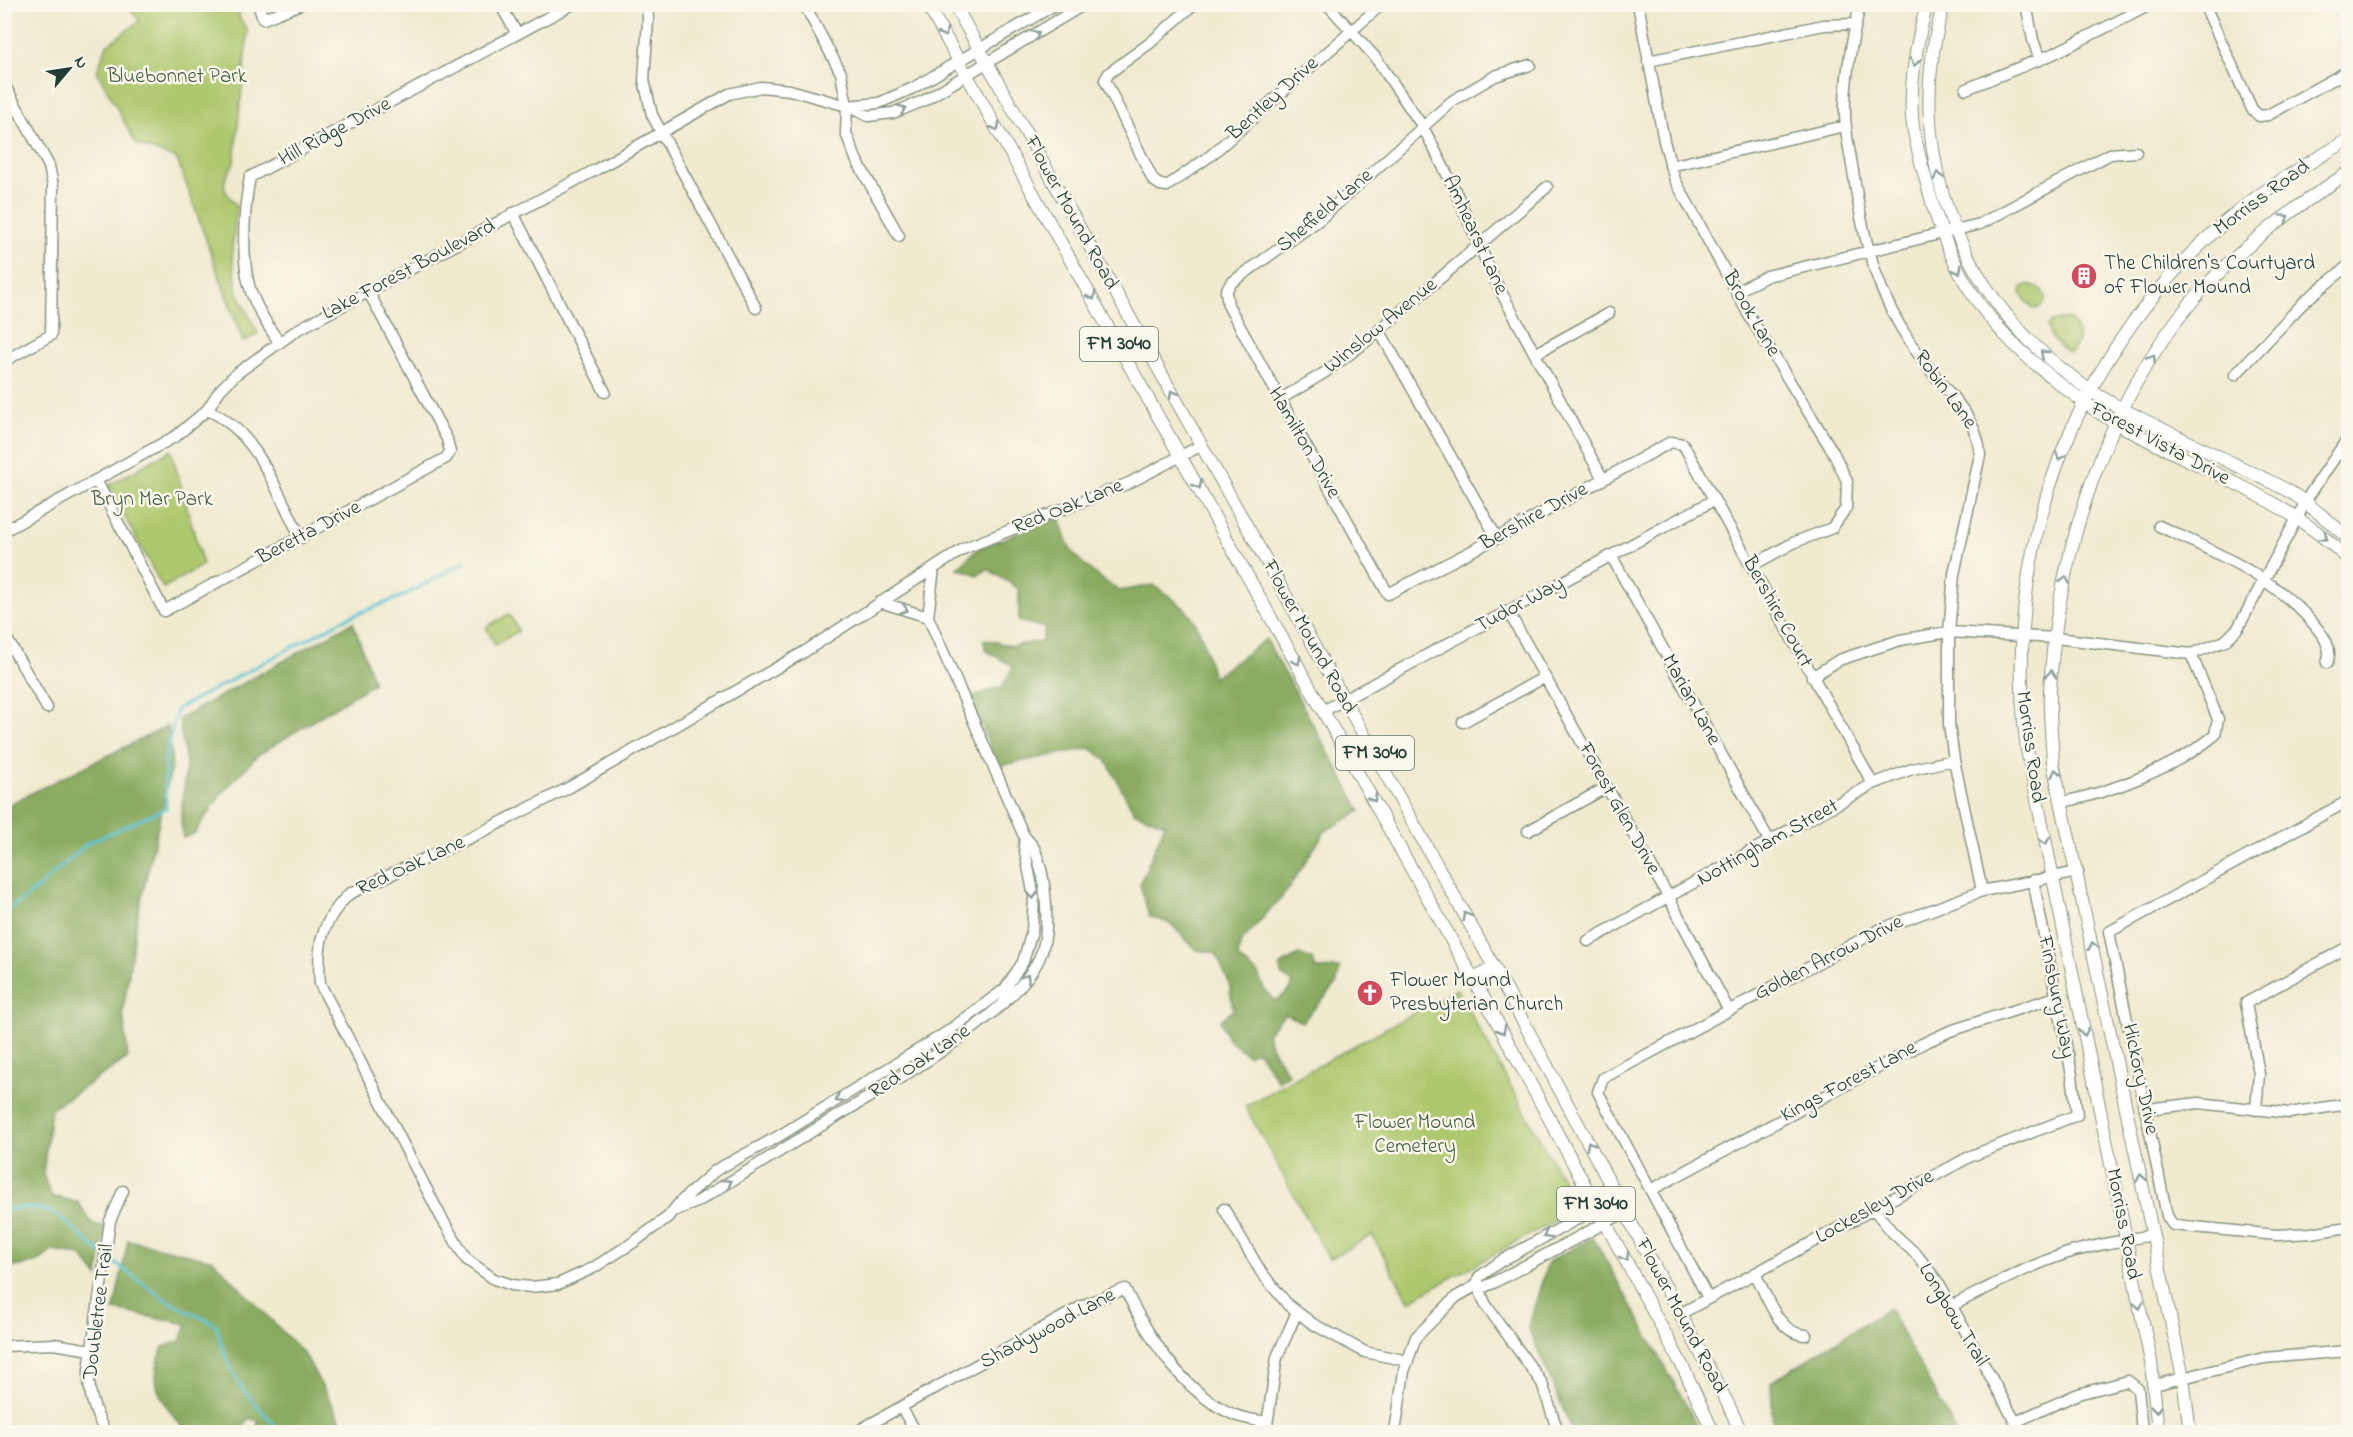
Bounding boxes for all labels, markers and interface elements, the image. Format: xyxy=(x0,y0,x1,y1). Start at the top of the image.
one-way arrow xyxy=(936,27,948,37)
one-way arrow xyxy=(1030,30,1040,42)
north arrow xyxy=(39,39,99,99)
street label: Bentley Drive xyxy=(1220,49,1327,151)
text: N xyxy=(67,52,94,73)
one-way arrow xyxy=(1910,57,1922,66)
park label: Bluebonnet Park xyxy=(106,62,248,92)
street label: Hill Ridge Drive xyxy=(273,90,398,176)
one-way arrow xyxy=(896,104,907,116)
one-way arrow xyxy=(989,120,1000,131)
street label: Flower Mound Road xyxy=(1016,130,1126,296)
street label: Morriss Road xyxy=(2208,153,2317,243)
street label: Sheffield Lane xyxy=(1270,161,1380,260)
street label: Amhearst Lane xyxy=(1434,171,1516,300)
one-way arrow xyxy=(1933,171,1946,181)
street label: Lake Forest Boulevard xyxy=(317,212,501,328)
one-way arrow xyxy=(2279,214,2290,225)
place label: The Children's Courtyard of Flower Mound xyxy=(2104,249,2315,303)
building icon: The Children's Courtyard of Flower Mound xyxy=(2069,261,2099,291)
street label: Brook Lane xyxy=(1714,264,1788,363)
one-way arrow xyxy=(1951,264,1962,274)
street label: Winslow Avenue xyxy=(1318,270,1445,381)
one-way arrow xyxy=(1085,290,1096,301)
road number: FM 3040 xyxy=(1080,327,1158,361)
street label: Robin Lane xyxy=(1906,344,1984,436)
one-way arrow xyxy=(2040,350,2051,361)
one-way arrow xyxy=(2145,354,2156,365)
street label: Hamilton Drive xyxy=(1260,382,1348,505)
one-way arrow xyxy=(1169,390,1181,401)
street label: Forest Vista Drive xyxy=(2084,394,2236,494)
one-way arrow xyxy=(2055,450,2068,460)
street label: Red Oak Lane xyxy=(1008,471,1128,543)
street label: Bershire Drive xyxy=(1474,475,1594,560)
one-way arrow xyxy=(1191,479,1202,489)
park label: Bryn Mar Park xyxy=(90,485,214,517)
street label: Beretta Drive xyxy=(251,493,367,573)
one-way arrow xyxy=(2318,529,2329,540)
street label: Bershire Court xyxy=(1733,550,1820,673)
street label: Flower Mound Road xyxy=(1254,554,1364,720)
street label: Tudor Way xyxy=(1470,569,1571,643)
one-way arrow xyxy=(2058,575,2071,585)
one-way arrow xyxy=(898,602,909,614)
street label: Marian Lane xyxy=(1654,649,1729,752)
one-way arrow xyxy=(1290,655,1301,666)
one-way arrow xyxy=(2044,669,2057,678)
street label: Morriss Road xyxy=(2007,689,2053,805)
road number: FM 3040 xyxy=(1336,736,1414,770)
street label: Forest Glen Drive xyxy=(1570,737,1668,881)
one-way arrow xyxy=(2050,769,2063,779)
one-way arrow xyxy=(1366,792,1377,802)
street label: Nottingham Street xyxy=(1692,792,1845,896)
street label: Red Oak Lane xyxy=(352,828,471,904)
one-way arrow xyxy=(2038,836,2051,846)
one-way arrow xyxy=(1026,891,1039,900)
street label: Golden Arrow Drive xyxy=(1749,907,1909,1008)
one-way arrow xyxy=(1462,912,1473,922)
street label: Finsbury Way xyxy=(2027,932,2083,1061)
one-way arrow xyxy=(2087,941,2100,951)
place label: Flower Mound Presbyterian Church xyxy=(1389,966,1563,1022)
one-way arrow xyxy=(1019,974,1030,985)
church icon: Flower Mound Presbyterian Church xyxy=(1355,978,1385,1008)
street label: Red Oak Lane xyxy=(863,1017,977,1107)
street label: Hickory Drive xyxy=(2112,1021,2167,1138)
one-way arrow xyxy=(1495,1024,1506,1035)
one-way arrow xyxy=(2077,1026,2090,1036)
street label: Kings Forest Lane xyxy=(1776,1033,1924,1132)
one-way arrow xyxy=(835,1092,845,1104)
park label: Flower Mound Cemetery xyxy=(1354,1108,1476,1164)
one-way arrow xyxy=(1586,1141,1597,1152)
street label: Lockesley Drive xyxy=(1810,1162,1941,1254)
street label: Morriss Road xyxy=(2098,1166,2149,1282)
one-way arrow xyxy=(2135,1173,2148,1183)
one-way arrow xyxy=(722,1179,732,1191)
road number: FM 3040 xyxy=(1557,1187,1635,1221)
one-way arrow xyxy=(1543,1228,1554,1239)
street label: Flower Mound Road xyxy=(1627,1232,1735,1399)
street label: Doubletree Trail xyxy=(76,1242,122,1383)
one-way arrow xyxy=(1618,1251,1629,1262)
street label: Longbow Trail xyxy=(1909,1258,1996,1373)
street label: Shadywood Lane xyxy=(975,1280,1123,1379)
one-way arrow xyxy=(2132,1300,2145,1310)
one-way arrow xyxy=(2149,1404,2162,1413)

